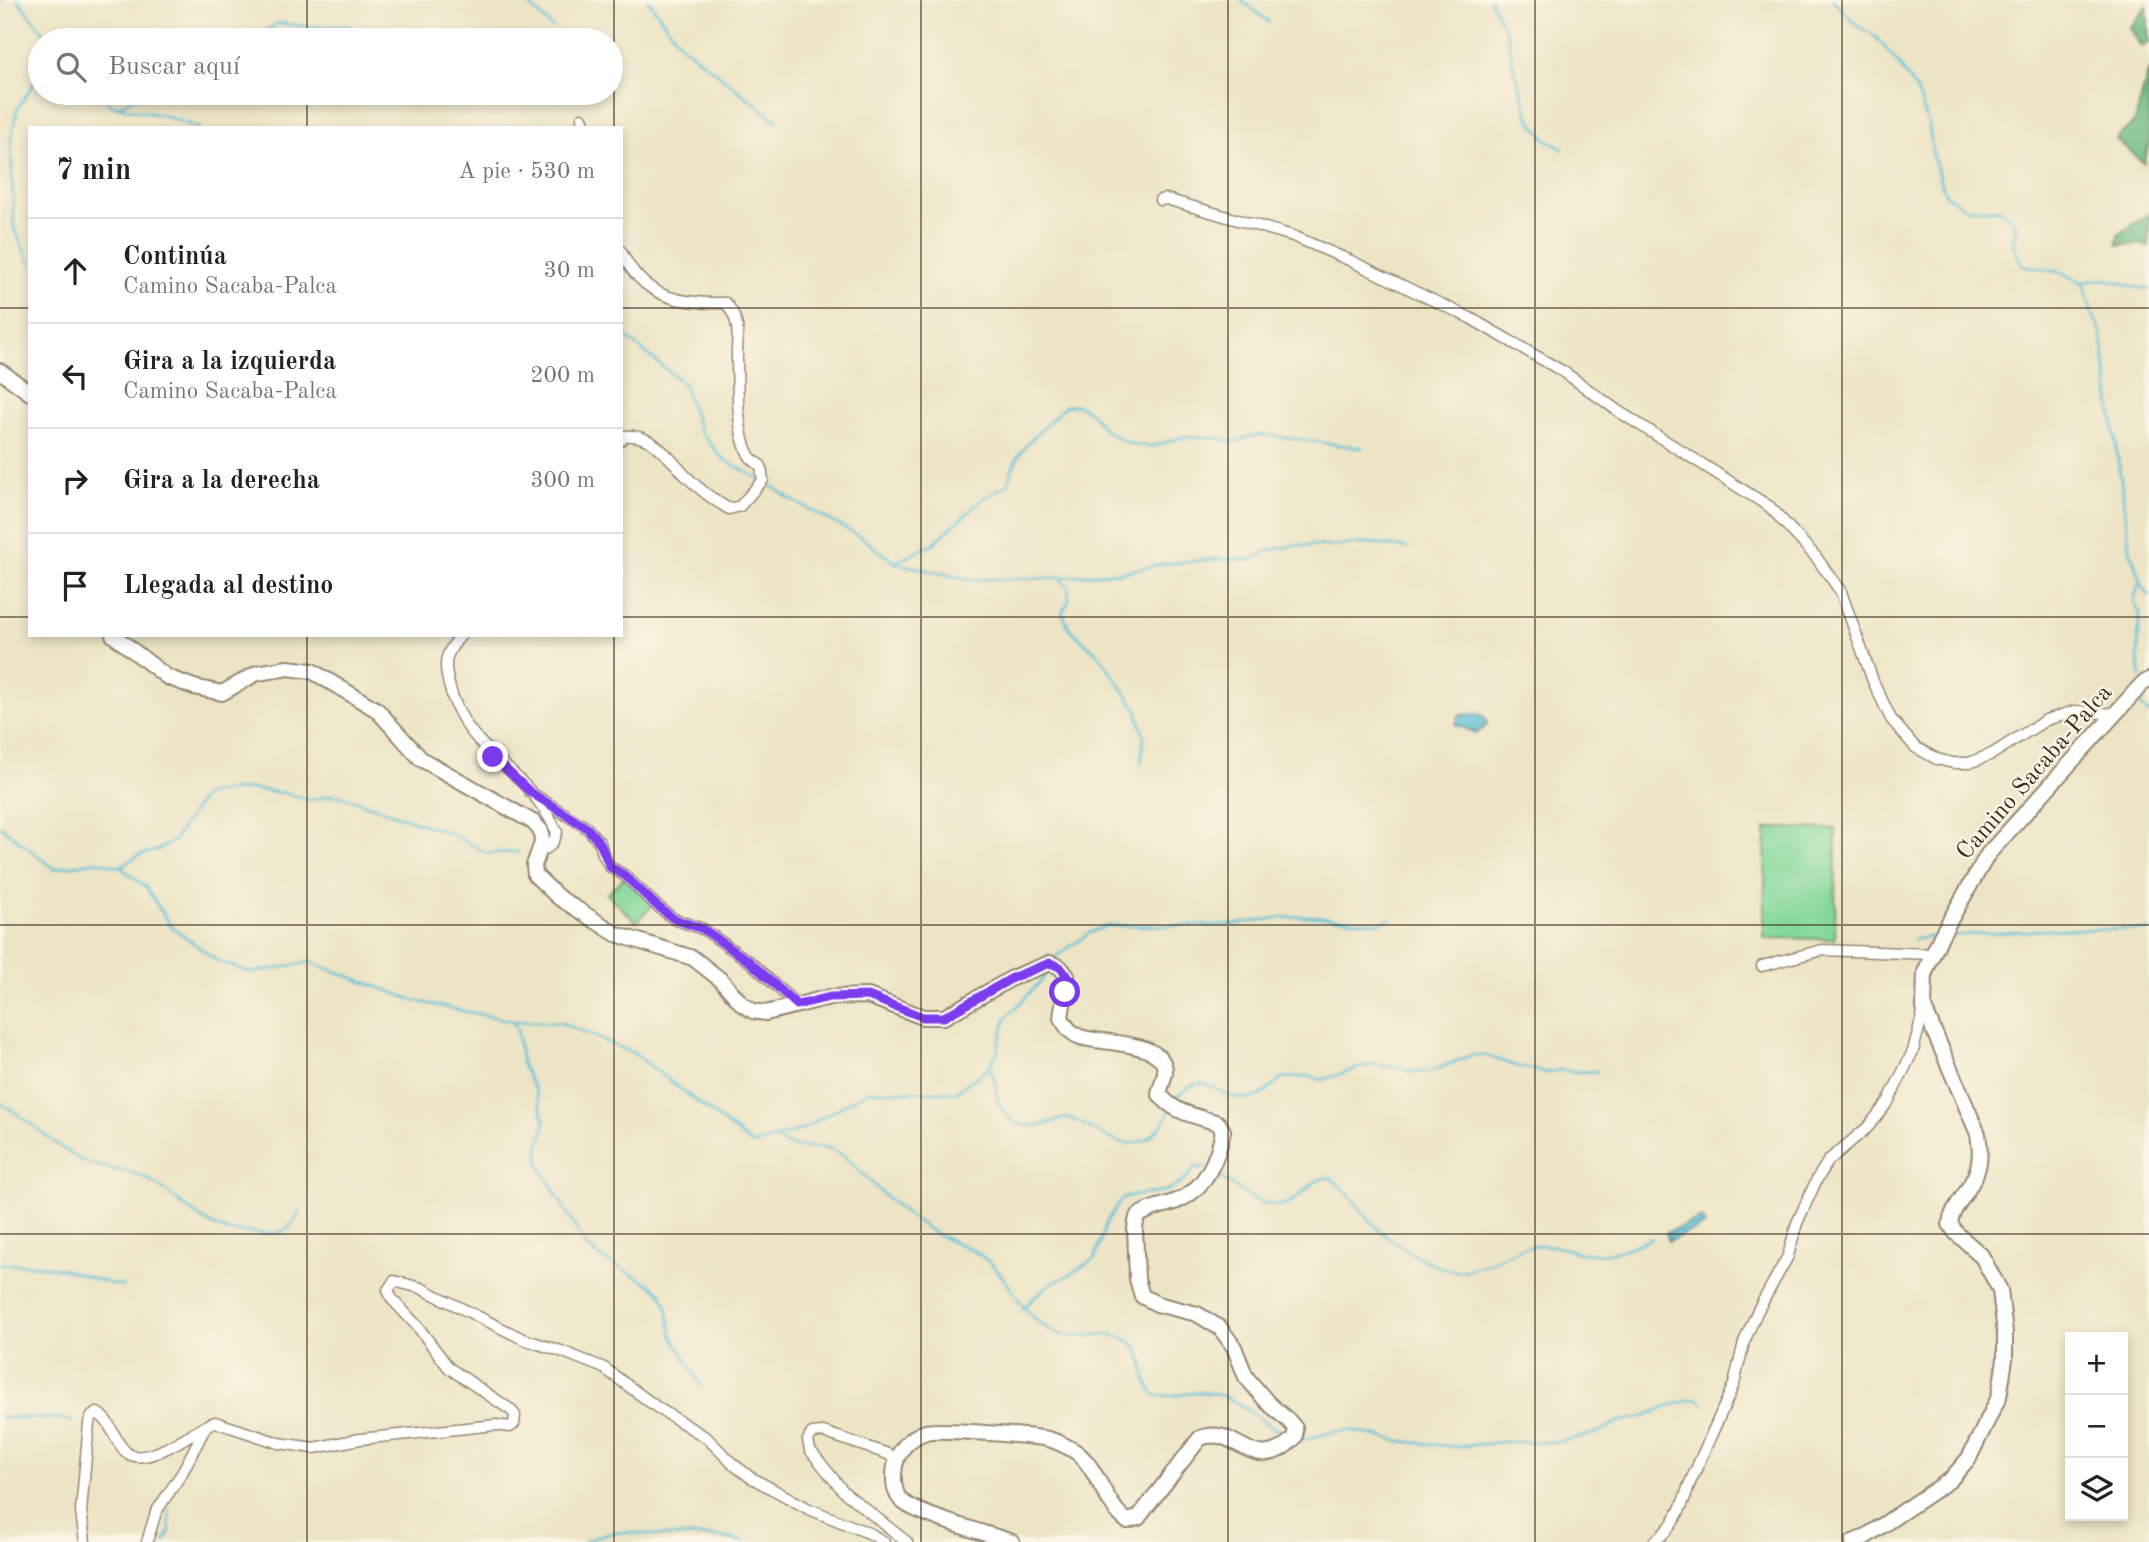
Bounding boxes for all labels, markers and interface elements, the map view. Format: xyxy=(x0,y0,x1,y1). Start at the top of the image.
search box xyxy=(28,28,623,105)
icon: search xyxy=(52,48,90,86)
text: Buscar aquí xyxy=(108,54,240,80)
text: 7 min xyxy=(56,156,131,186)
text: A pie · 530 m xyxy=(458,160,595,183)
text: Continúa xyxy=(123,244,227,270)
icon: ahead xyxy=(56,252,94,290)
text: 30 m xyxy=(544,259,595,282)
text: Camino Sacaba-Palca xyxy=(123,275,337,298)
text: Gira a la izquierda xyxy=(123,349,336,375)
icon: left xyxy=(56,357,94,395)
text: 200 m xyxy=(530,364,595,387)
text: Camino Sacaba-Palca xyxy=(123,380,337,403)
icon: right xyxy=(56,462,94,500)
text: Gira a la derecha xyxy=(123,468,320,494)
text: 300 m xyxy=(530,469,595,492)
icon: arrive xyxy=(56,567,94,605)
text: Llegada al destino xyxy=(123,573,333,599)
street label: Camino Sacaba-Palca xyxy=(1953,681,2117,865)
route end xyxy=(477,741,508,772)
route start xyxy=(1049,976,1080,1007)
map controls xyxy=(2065,1332,2128,1521)
button: + xyxy=(2065,1332,2128,1395)
button: − xyxy=(2065,1395,2128,1458)
button: layers xyxy=(2065,1458,2128,1521)

